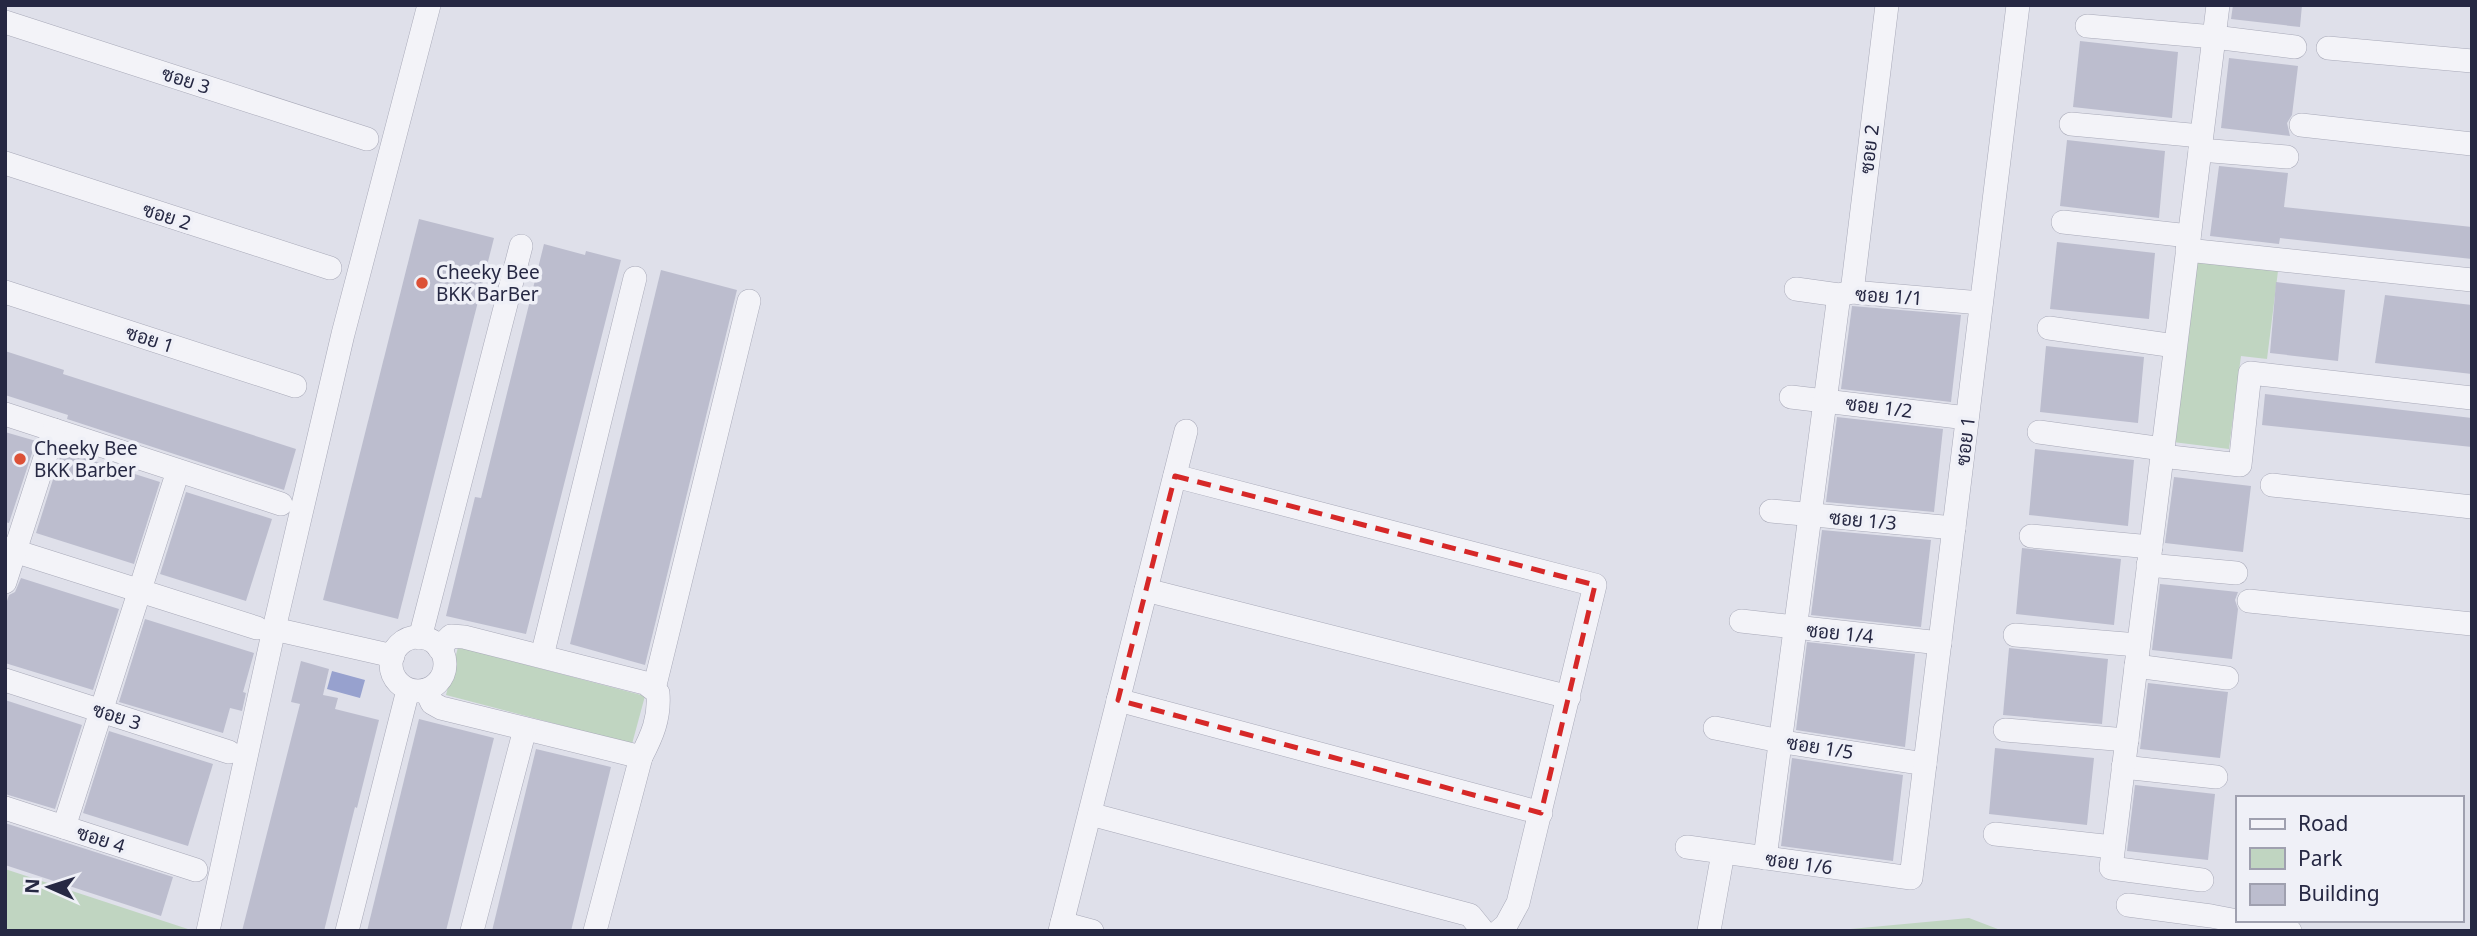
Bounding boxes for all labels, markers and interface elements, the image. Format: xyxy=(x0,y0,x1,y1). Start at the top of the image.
street label: ซอย 3 xyxy=(158,60,214,100)
street label: ซอย 2 xyxy=(1853,123,1885,175)
street label: ซอย 2 xyxy=(139,196,195,236)
place label: Cheeky Bee BKK BarBer xyxy=(436,259,540,307)
marker: Cheeky Bee BKK BarBer xyxy=(414,275,430,291)
street label: ซอย 1/1 xyxy=(1854,281,1924,311)
street label: ซอย 1 xyxy=(122,319,178,359)
street label: ซอย 1/2 xyxy=(1844,390,1914,424)
street label: ซอย 1 xyxy=(1949,415,1981,467)
place label: Cheeky Bee BKK Barber xyxy=(34,435,138,483)
marker: Cheeky Bee BKK Barber xyxy=(12,451,28,467)
street label: ซอย 1/3 xyxy=(1828,504,1898,536)
street label: ซอย 1/4 xyxy=(1805,617,1875,649)
street label: ซอย 3 xyxy=(89,696,145,736)
street label: ซอย 1/5 xyxy=(1785,729,1855,765)
legend xyxy=(2236,796,2463,922)
text: Road xyxy=(2298,809,2348,837)
street label: ซอย 4 xyxy=(73,819,129,859)
text: Park xyxy=(2298,844,2343,872)
street label: ซอย 1/6 xyxy=(1764,845,1834,881)
north arrow xyxy=(14,852,84,922)
text: N xyxy=(19,878,45,895)
text: Building xyxy=(2298,879,2380,907)

